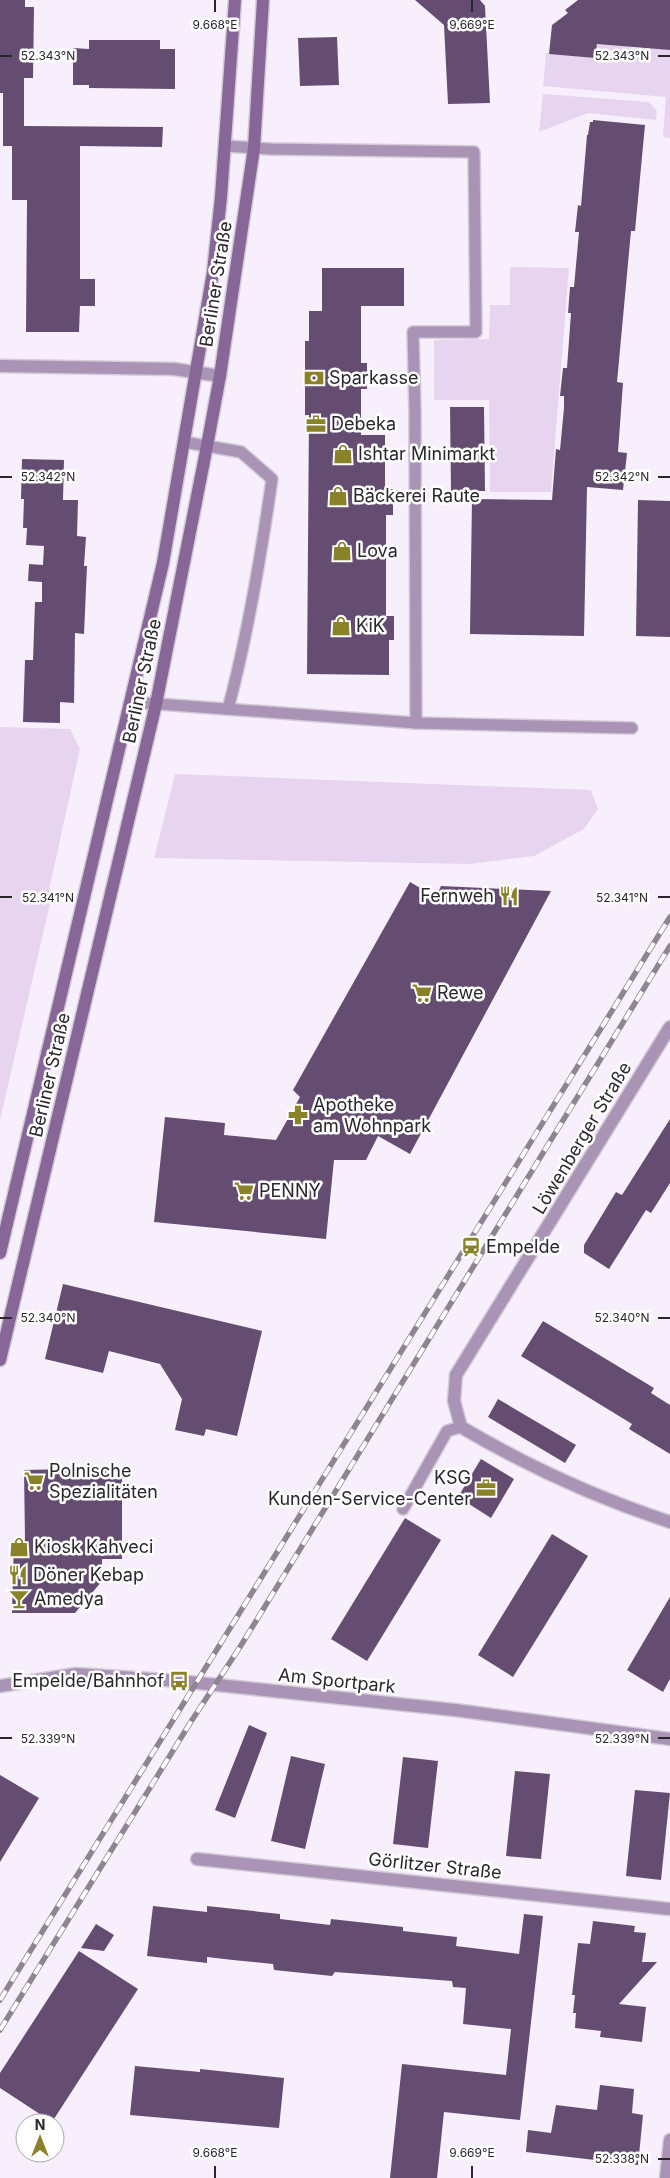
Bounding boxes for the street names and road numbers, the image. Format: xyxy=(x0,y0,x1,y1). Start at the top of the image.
street label: Berliner Straße xyxy=(195,220,236,348)
street label: Berliner Straße xyxy=(118,617,165,745)
street label: Berliner Straße xyxy=(25,1011,74,1139)
street label: Löwenberger Straße xyxy=(528,1058,635,1217)
street label: Am Sportpark xyxy=(277,1664,397,1697)
street label: Görlitzer Straße xyxy=(367,1848,503,1883)

